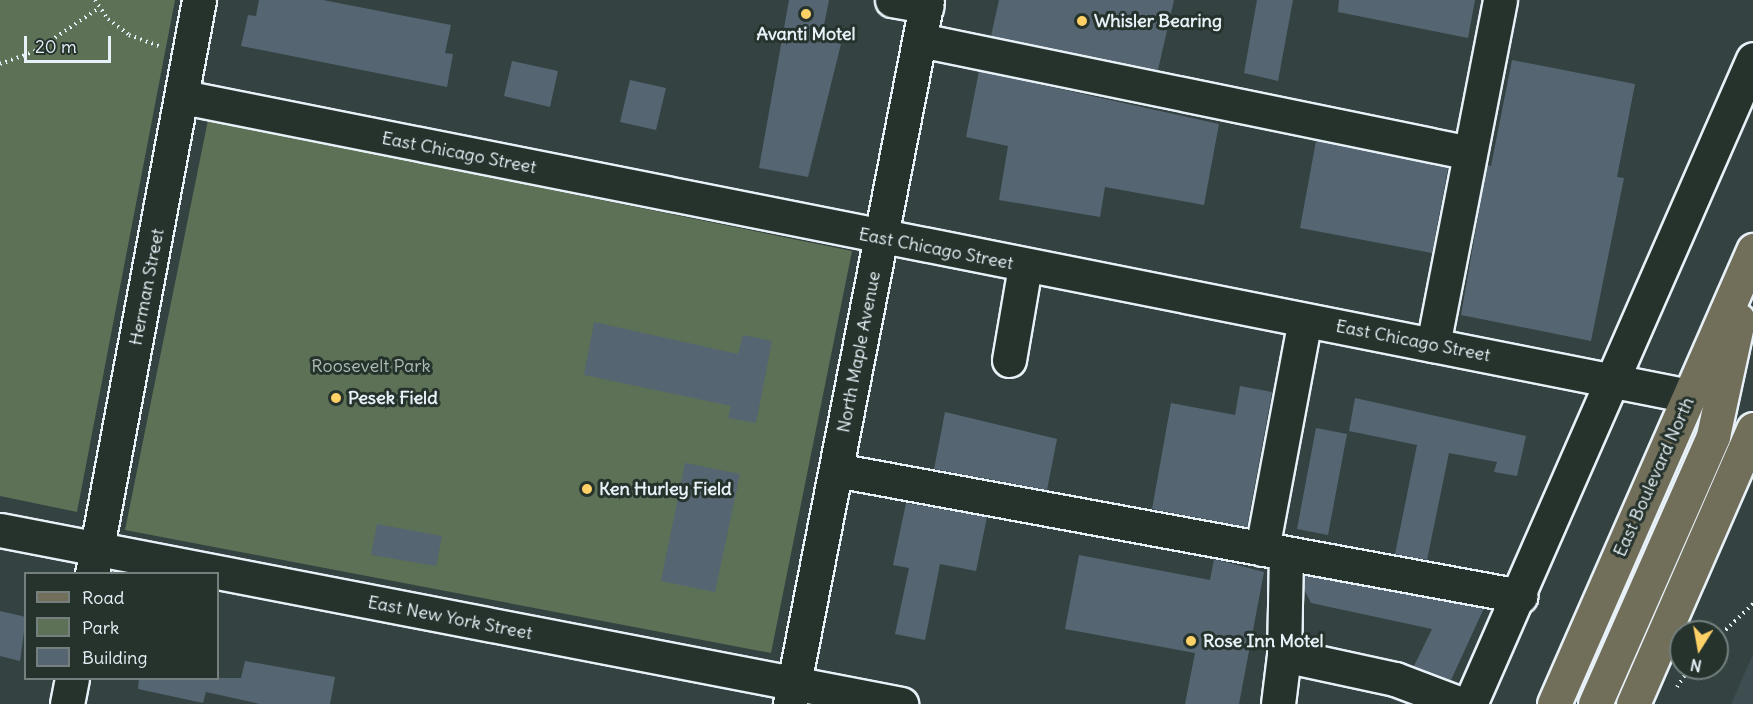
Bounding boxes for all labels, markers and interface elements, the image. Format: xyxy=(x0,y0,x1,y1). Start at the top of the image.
marker: Avanti Motel xyxy=(799,7,813,21)
place label: Whisler Bearing xyxy=(1094,10,1222,32)
marker: Whisler Bearing xyxy=(1075,14,1089,28)
place label: Avanti Motel xyxy=(756,23,856,45)
scale bar xyxy=(27,24,114,62)
text: 20 m xyxy=(35,35,77,58)
street label: East Chicago Street xyxy=(380,127,538,179)
street label: East Chicago Street xyxy=(857,223,1015,275)
street label: Herman Street xyxy=(125,227,169,347)
street label: North Maple Avenue xyxy=(833,270,885,434)
street label: East Chicago Street xyxy=(1334,315,1492,367)
park label: Roosevelt Park xyxy=(311,355,431,377)
place label: Pesek Field xyxy=(348,387,438,409)
marker: Pesek Field xyxy=(329,391,343,405)
street label: East Boulevard North xyxy=(1609,394,1699,560)
place label: Ken Hurley Field xyxy=(599,478,732,500)
marker: Ken Hurley Field xyxy=(580,482,594,496)
legend xyxy=(24,572,219,680)
text: Road xyxy=(82,586,124,609)
street label: East New York Street xyxy=(366,591,534,645)
text: Park xyxy=(82,616,119,639)
north arrow xyxy=(1669,620,1729,680)
place label: Rose Inn Motel xyxy=(1203,630,1323,652)
marker: Rose Inn Motel xyxy=(1184,634,1198,648)
text: Building xyxy=(82,646,147,669)
text: N xyxy=(1689,655,1703,677)

